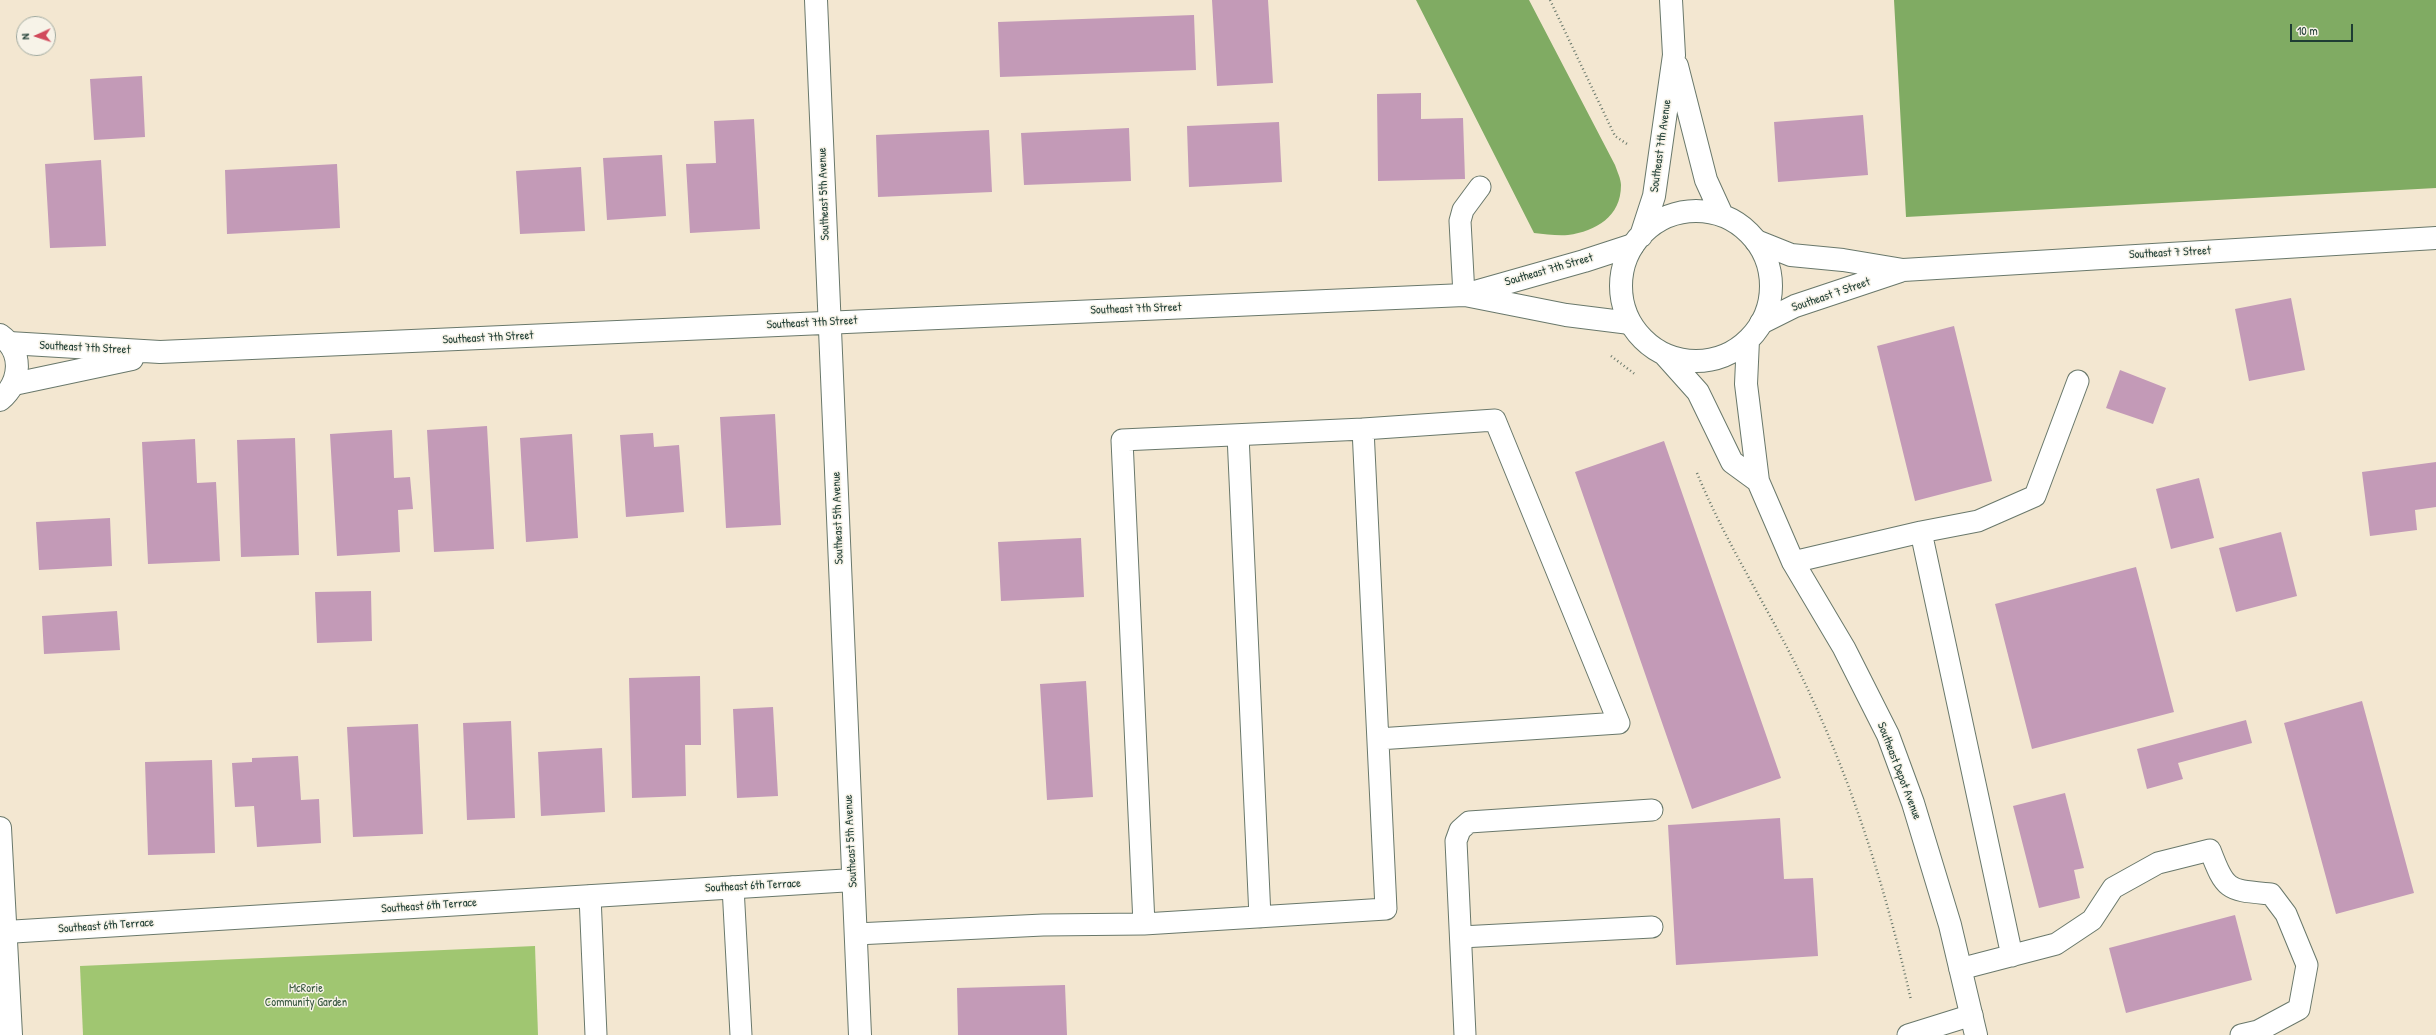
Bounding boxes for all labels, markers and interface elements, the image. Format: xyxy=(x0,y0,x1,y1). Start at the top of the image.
north arrow xyxy=(16,16,56,56)
scale bar xyxy=(2292,16,2355,42)
text: 10 m xyxy=(2297,22,2318,39)
text: N xyxy=(18,33,32,40)
street label: Southeast 7th Avenue xyxy=(1647,99,1675,193)
street label: Southeast 5th Avenue xyxy=(815,147,833,241)
street label: Southeast 7 Street xyxy=(2129,244,2211,262)
street label: Southeast 7th Street xyxy=(1503,251,1595,289)
street label: Southeast 7 Street xyxy=(1790,275,1872,315)
street label: Southeast 7th Street xyxy=(1090,300,1182,318)
street label: Southeast 7th Street xyxy=(766,313,858,333)
street label: Southeast 7th Street xyxy=(442,328,534,348)
street label: Southeast 7th Street xyxy=(39,338,131,358)
street label: Southeast 5th Avenue xyxy=(829,471,847,565)
street label: Southeast Depot Avenue xyxy=(1874,720,1924,822)
street label: Southeast 5th Avenue xyxy=(841,794,861,888)
street label: Southeast 6th Terrace xyxy=(705,876,801,896)
street label: Southeast 6th Terrace xyxy=(381,895,477,917)
street label: Southeast 6th Terrace xyxy=(58,915,154,937)
park label: McRorie Community Garden xyxy=(265,982,347,1010)

